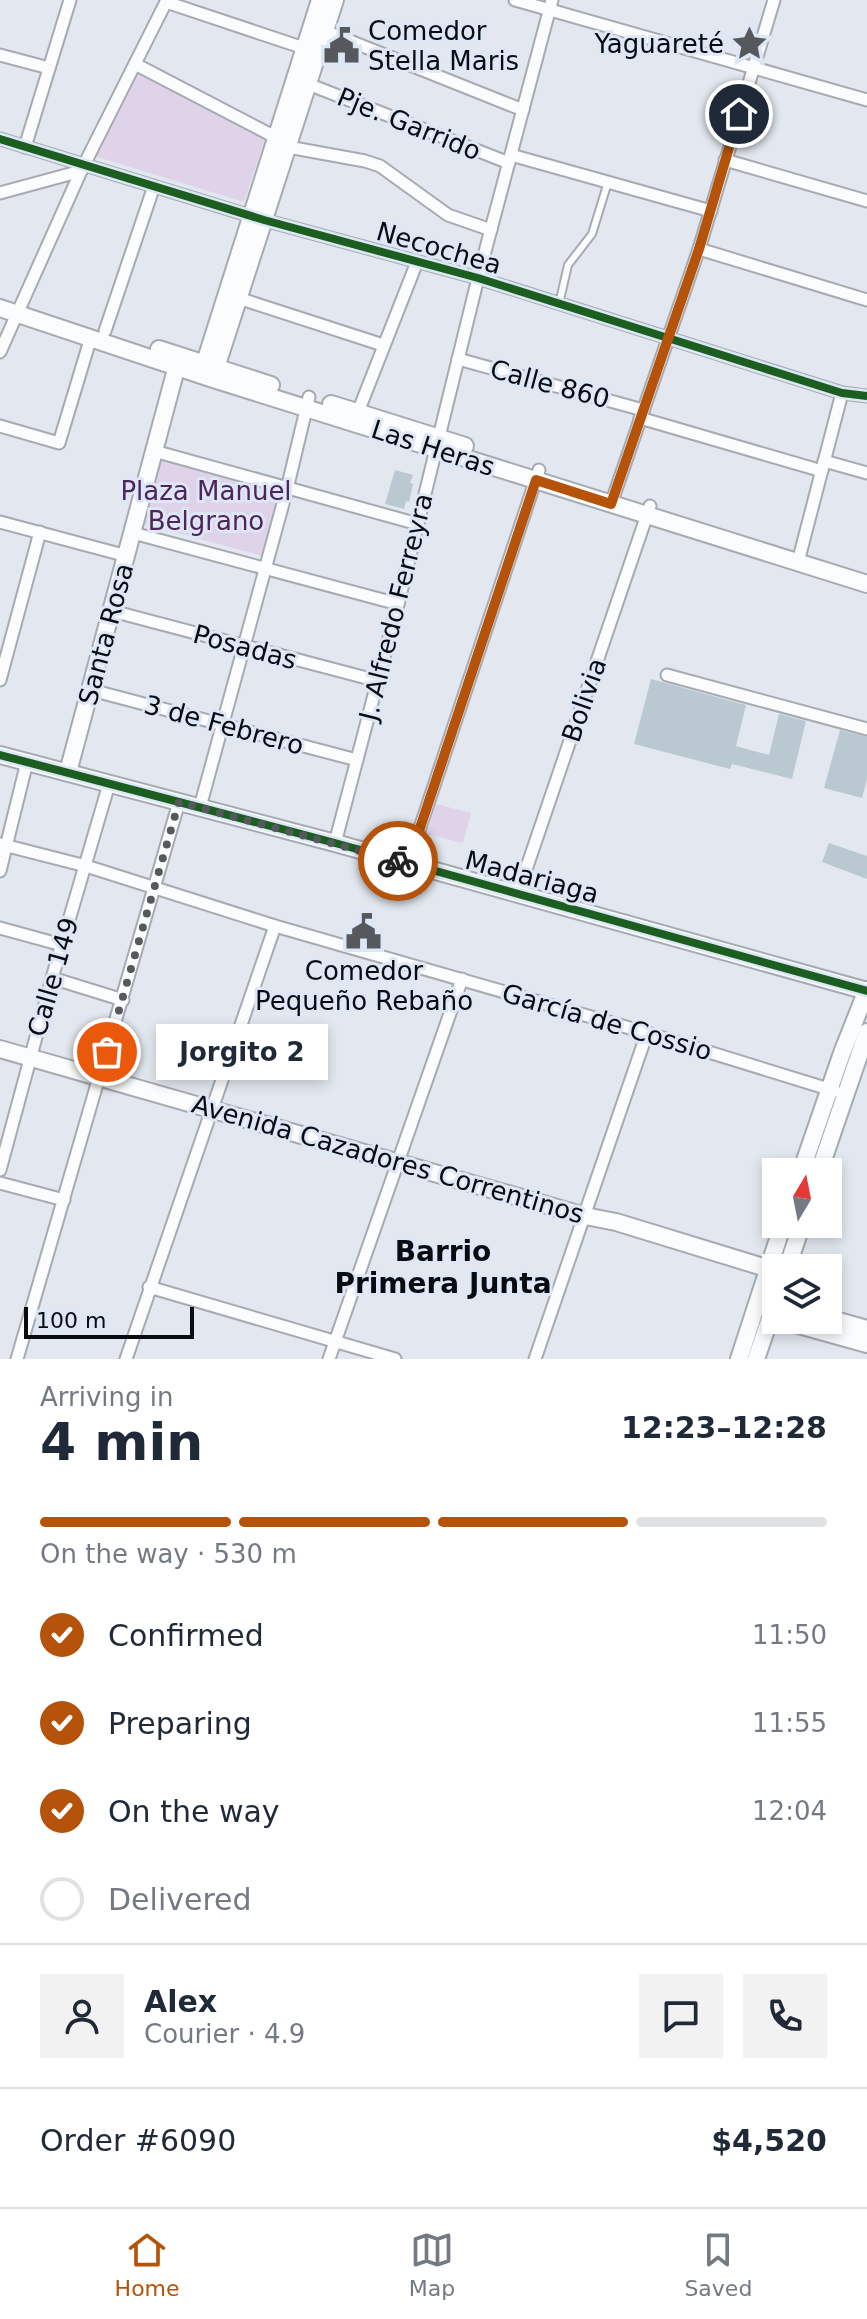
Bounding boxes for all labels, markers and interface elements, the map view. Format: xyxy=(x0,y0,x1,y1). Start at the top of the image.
place label: Comedor Stella Maris xyxy=(368,16,519,76)
place icon: Yaguareté xyxy=(731,25,769,63)
public building icon: Comedor Stella Maris xyxy=(323,27,361,65)
place label: Yaguareté xyxy=(594,29,724,59)
pin xyxy=(705,80,773,148)
street label: Pje. Garrido xyxy=(333,82,485,166)
icon: home xyxy=(717,92,761,136)
street label: Necochea xyxy=(373,216,505,280)
street label: Calle 860 xyxy=(487,354,613,414)
street label: Las Heras xyxy=(368,414,498,482)
park label: Plaza Manuel Belgrano xyxy=(120,476,292,536)
street label: J. Alfredo Ferreyra xyxy=(353,490,439,726)
street label: Santa Rosa xyxy=(73,560,139,708)
street label: Posadas xyxy=(190,619,300,675)
street label: Bolivia xyxy=(556,654,612,746)
street label: 3 de Febrero xyxy=(141,689,307,761)
courier xyxy=(358,821,438,901)
icon: bike xyxy=(376,839,420,883)
street label: Madariaga xyxy=(462,845,602,909)
public building icon: Comedor Pequeño Rebaño xyxy=(345,913,383,951)
street label: Calle 149 xyxy=(22,914,84,1040)
place label: Comedor Pequeño Rebaño xyxy=(255,956,473,1016)
street label: García de Cossio xyxy=(499,978,715,1066)
pin xyxy=(73,1018,141,1086)
callout: Jorgito 2 xyxy=(155,1024,327,1080)
icon: bag xyxy=(85,1030,129,1074)
text: Jorgito 2 xyxy=(179,1037,305,1067)
street label: Avenida Cazadores Correntinos xyxy=(189,1089,587,1229)
north arrow xyxy=(762,1158,842,1238)
map controls xyxy=(762,1158,842,1334)
district label: Barrio Primera Junta xyxy=(334,1235,552,1300)
button: layers xyxy=(762,1254,842,1334)
scale bar xyxy=(24,1303,194,1339)
text: 100 m xyxy=(36,1308,106,1333)
text: Arriving in xyxy=(40,1382,174,1412)
text: 12:23–12:28 xyxy=(621,1410,827,1445)
text: 4 min xyxy=(40,1412,203,1472)
text: On the way · 530 m xyxy=(40,1539,297,1569)
icon: check xyxy=(40,1613,84,1657)
text: Confirmed xyxy=(108,1618,264,1653)
text: 11:50 xyxy=(752,1620,827,1650)
icon: check xyxy=(40,1701,84,1745)
text: Preparing xyxy=(108,1706,252,1741)
text: 11:55 xyxy=(752,1708,827,1738)
icon: check xyxy=(40,1789,84,1833)
text: On the way xyxy=(108,1794,280,1829)
text: 12:04 xyxy=(752,1796,827,1826)
text: Delivered xyxy=(108,1882,252,1917)
button: person xyxy=(40,1974,124,2058)
button: chat xyxy=(639,1974,723,2058)
button: phone xyxy=(743,1974,827,2058)
text: Alex xyxy=(144,1984,217,2019)
text: Courier · 4.9 xyxy=(144,2019,305,2049)
text: Order #6090 xyxy=(40,2123,236,2158)
text: $4,520 xyxy=(711,2123,827,2158)
tab: Home xyxy=(115,2228,180,2301)
tab: Map xyxy=(409,2228,455,2301)
tab: Saved xyxy=(684,2228,752,2301)

